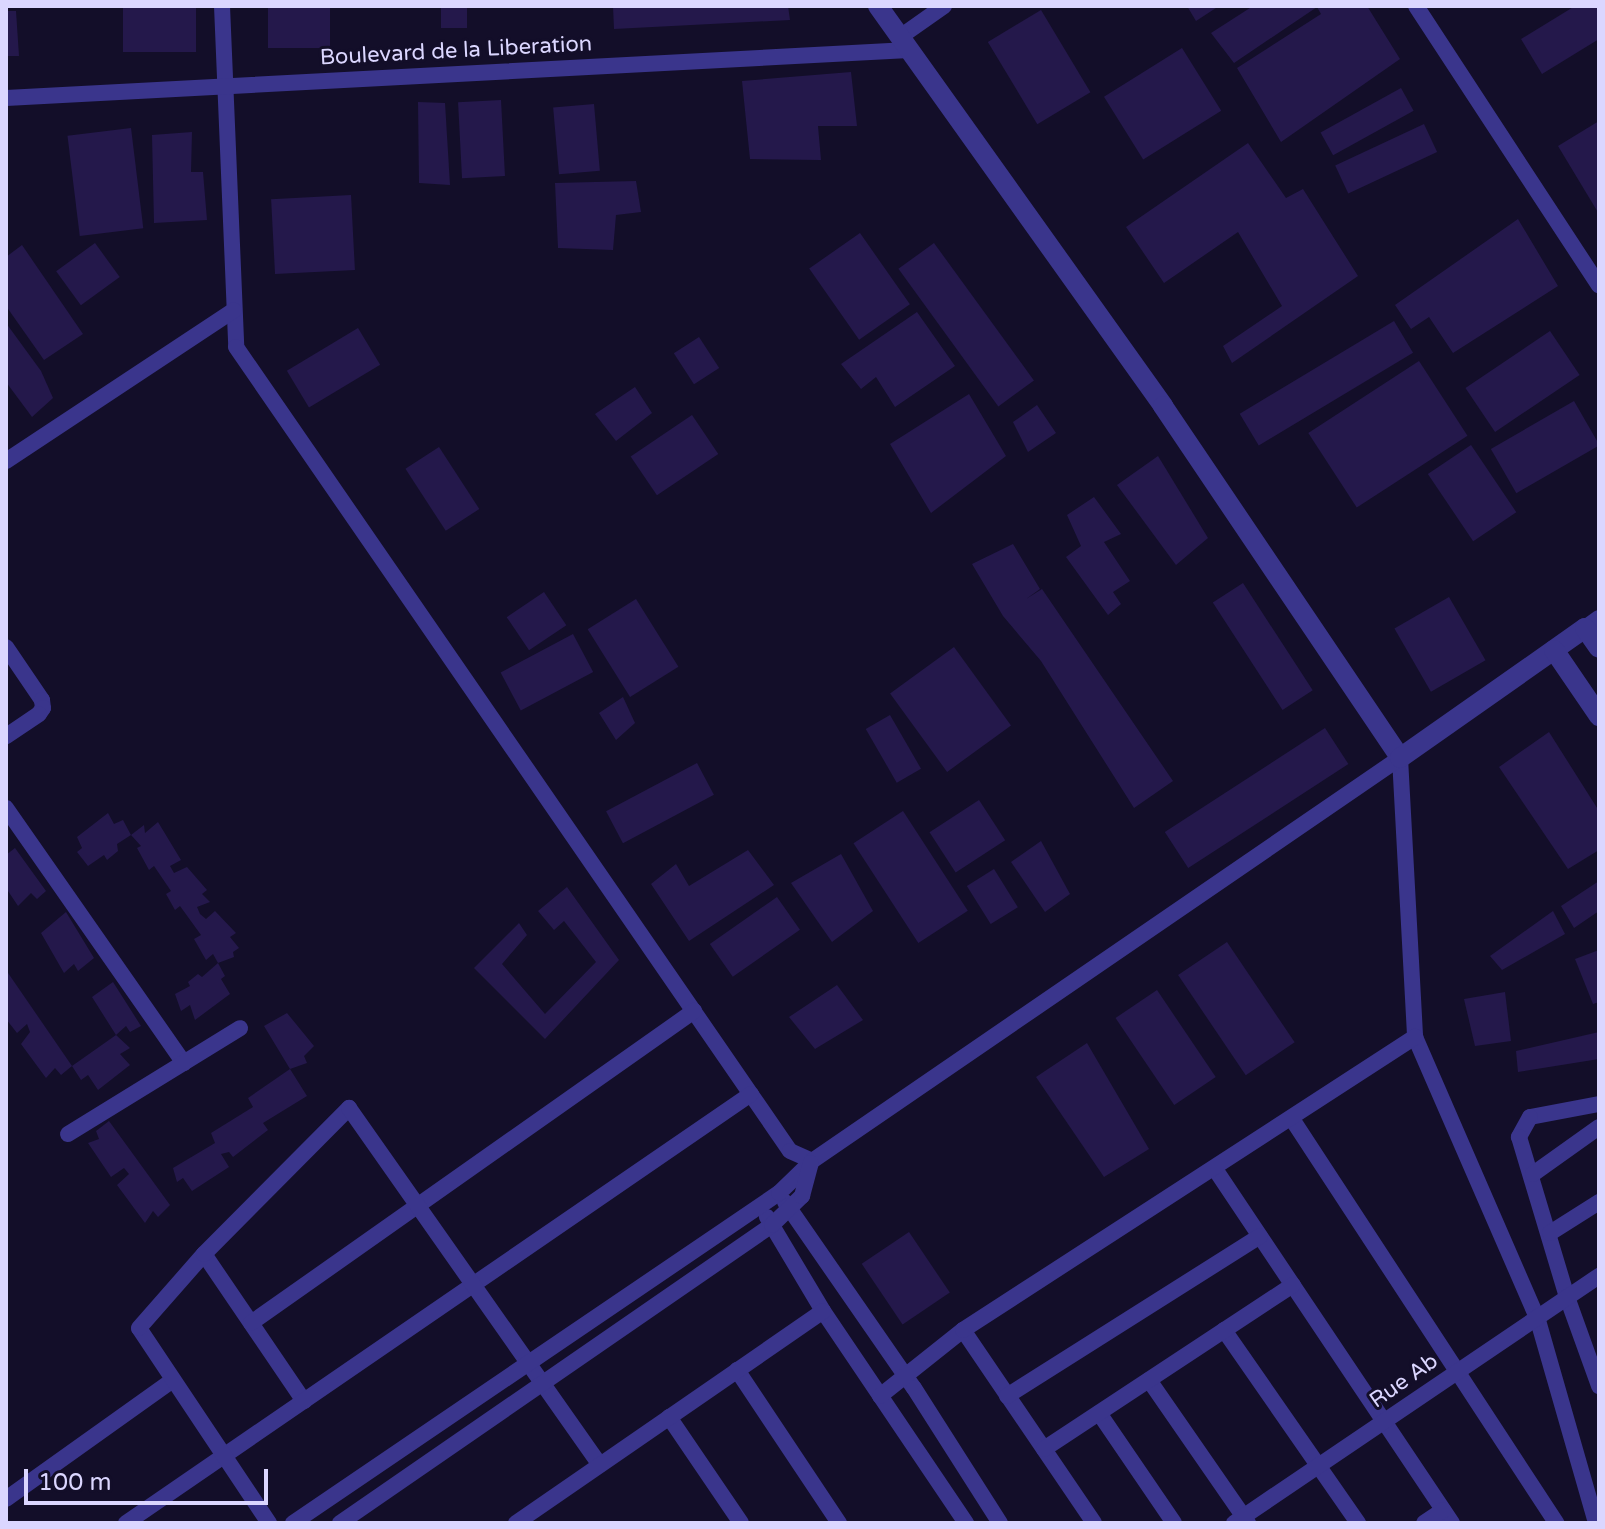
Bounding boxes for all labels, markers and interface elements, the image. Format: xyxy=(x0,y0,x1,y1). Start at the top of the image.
street label: Boulevard de la Liberation xyxy=(319,31,593,71)
street label: Rue Ab xyxy=(1365,1348,1443,1414)
scale bar xyxy=(28,1453,272,1503)
text: 100 m xyxy=(38,1468,112,1497)

